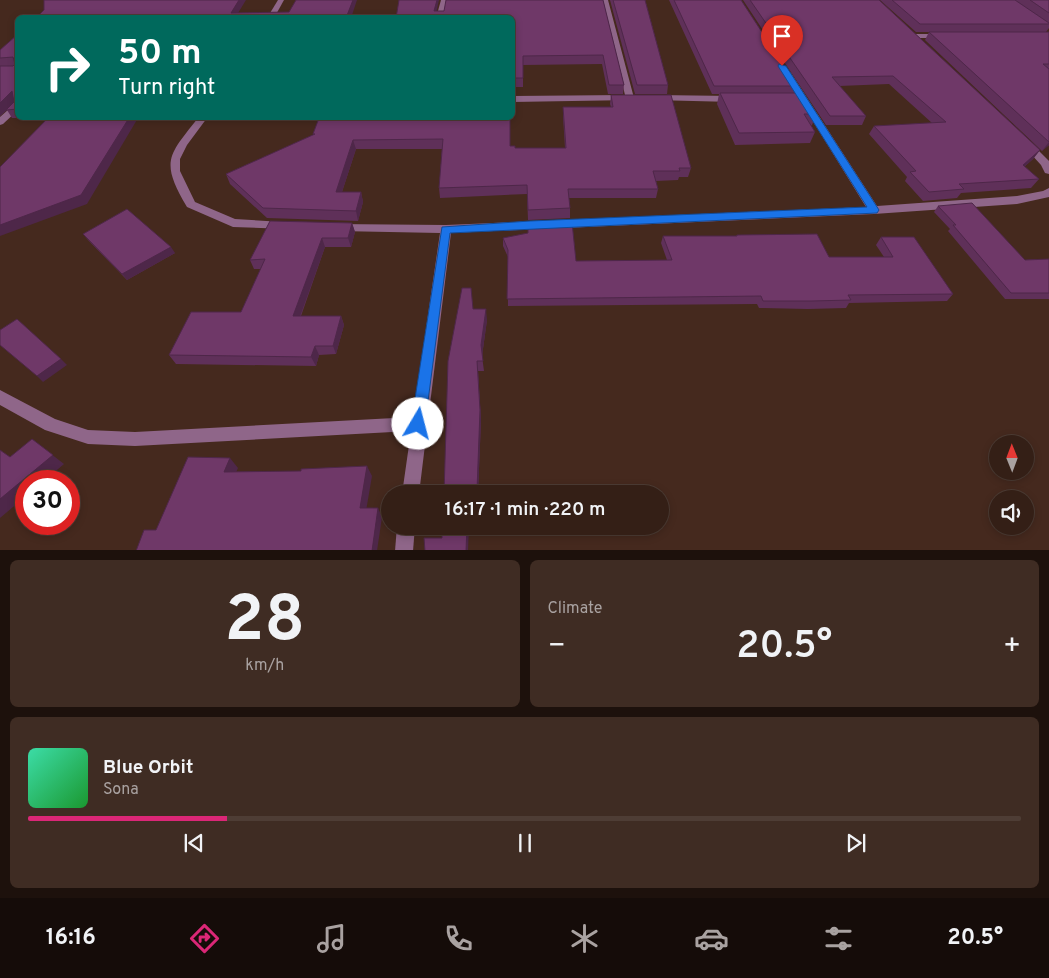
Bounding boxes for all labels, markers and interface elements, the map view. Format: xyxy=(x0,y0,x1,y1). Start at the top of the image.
pin xyxy=(761,15,803,66)
icon: arrive xyxy=(768,22,796,50)
text: 50 m xyxy=(118,32,202,76)
icon: right xyxy=(35,35,100,100)
text: Turn right xyxy=(118,75,215,102)
position arrow xyxy=(391,397,443,449)
north arrow xyxy=(989,435,1034,480)
map controls xyxy=(989,435,1034,535)
speed limit sign: 30 xyxy=(15,470,80,535)
button: sound xyxy=(989,490,1034,535)
text: 16:17 · 1 min · 220 m xyxy=(445,498,605,522)
text: 28 xyxy=(224,582,305,664)
text: Climate xyxy=(548,599,602,619)
text: 20.5° xyxy=(736,623,832,672)
text: − xyxy=(548,629,566,665)
text: + xyxy=(1003,629,1021,665)
text: km/h xyxy=(245,656,284,676)
text: Blue Orbit xyxy=(103,756,193,780)
text: Sona xyxy=(103,780,139,800)
icon: previous xyxy=(180,829,208,857)
icon: pause xyxy=(511,829,539,857)
icon: next xyxy=(842,829,870,857)
icon: directions xyxy=(187,921,222,956)
icon: music xyxy=(314,921,349,956)
icon: phone xyxy=(441,921,476,956)
icon: climate xyxy=(567,921,602,956)
icon: car xyxy=(694,921,729,956)
icon: filters xyxy=(821,921,856,956)
text: 16:16 xyxy=(46,925,96,952)
text: 20.5° xyxy=(947,925,1003,952)

